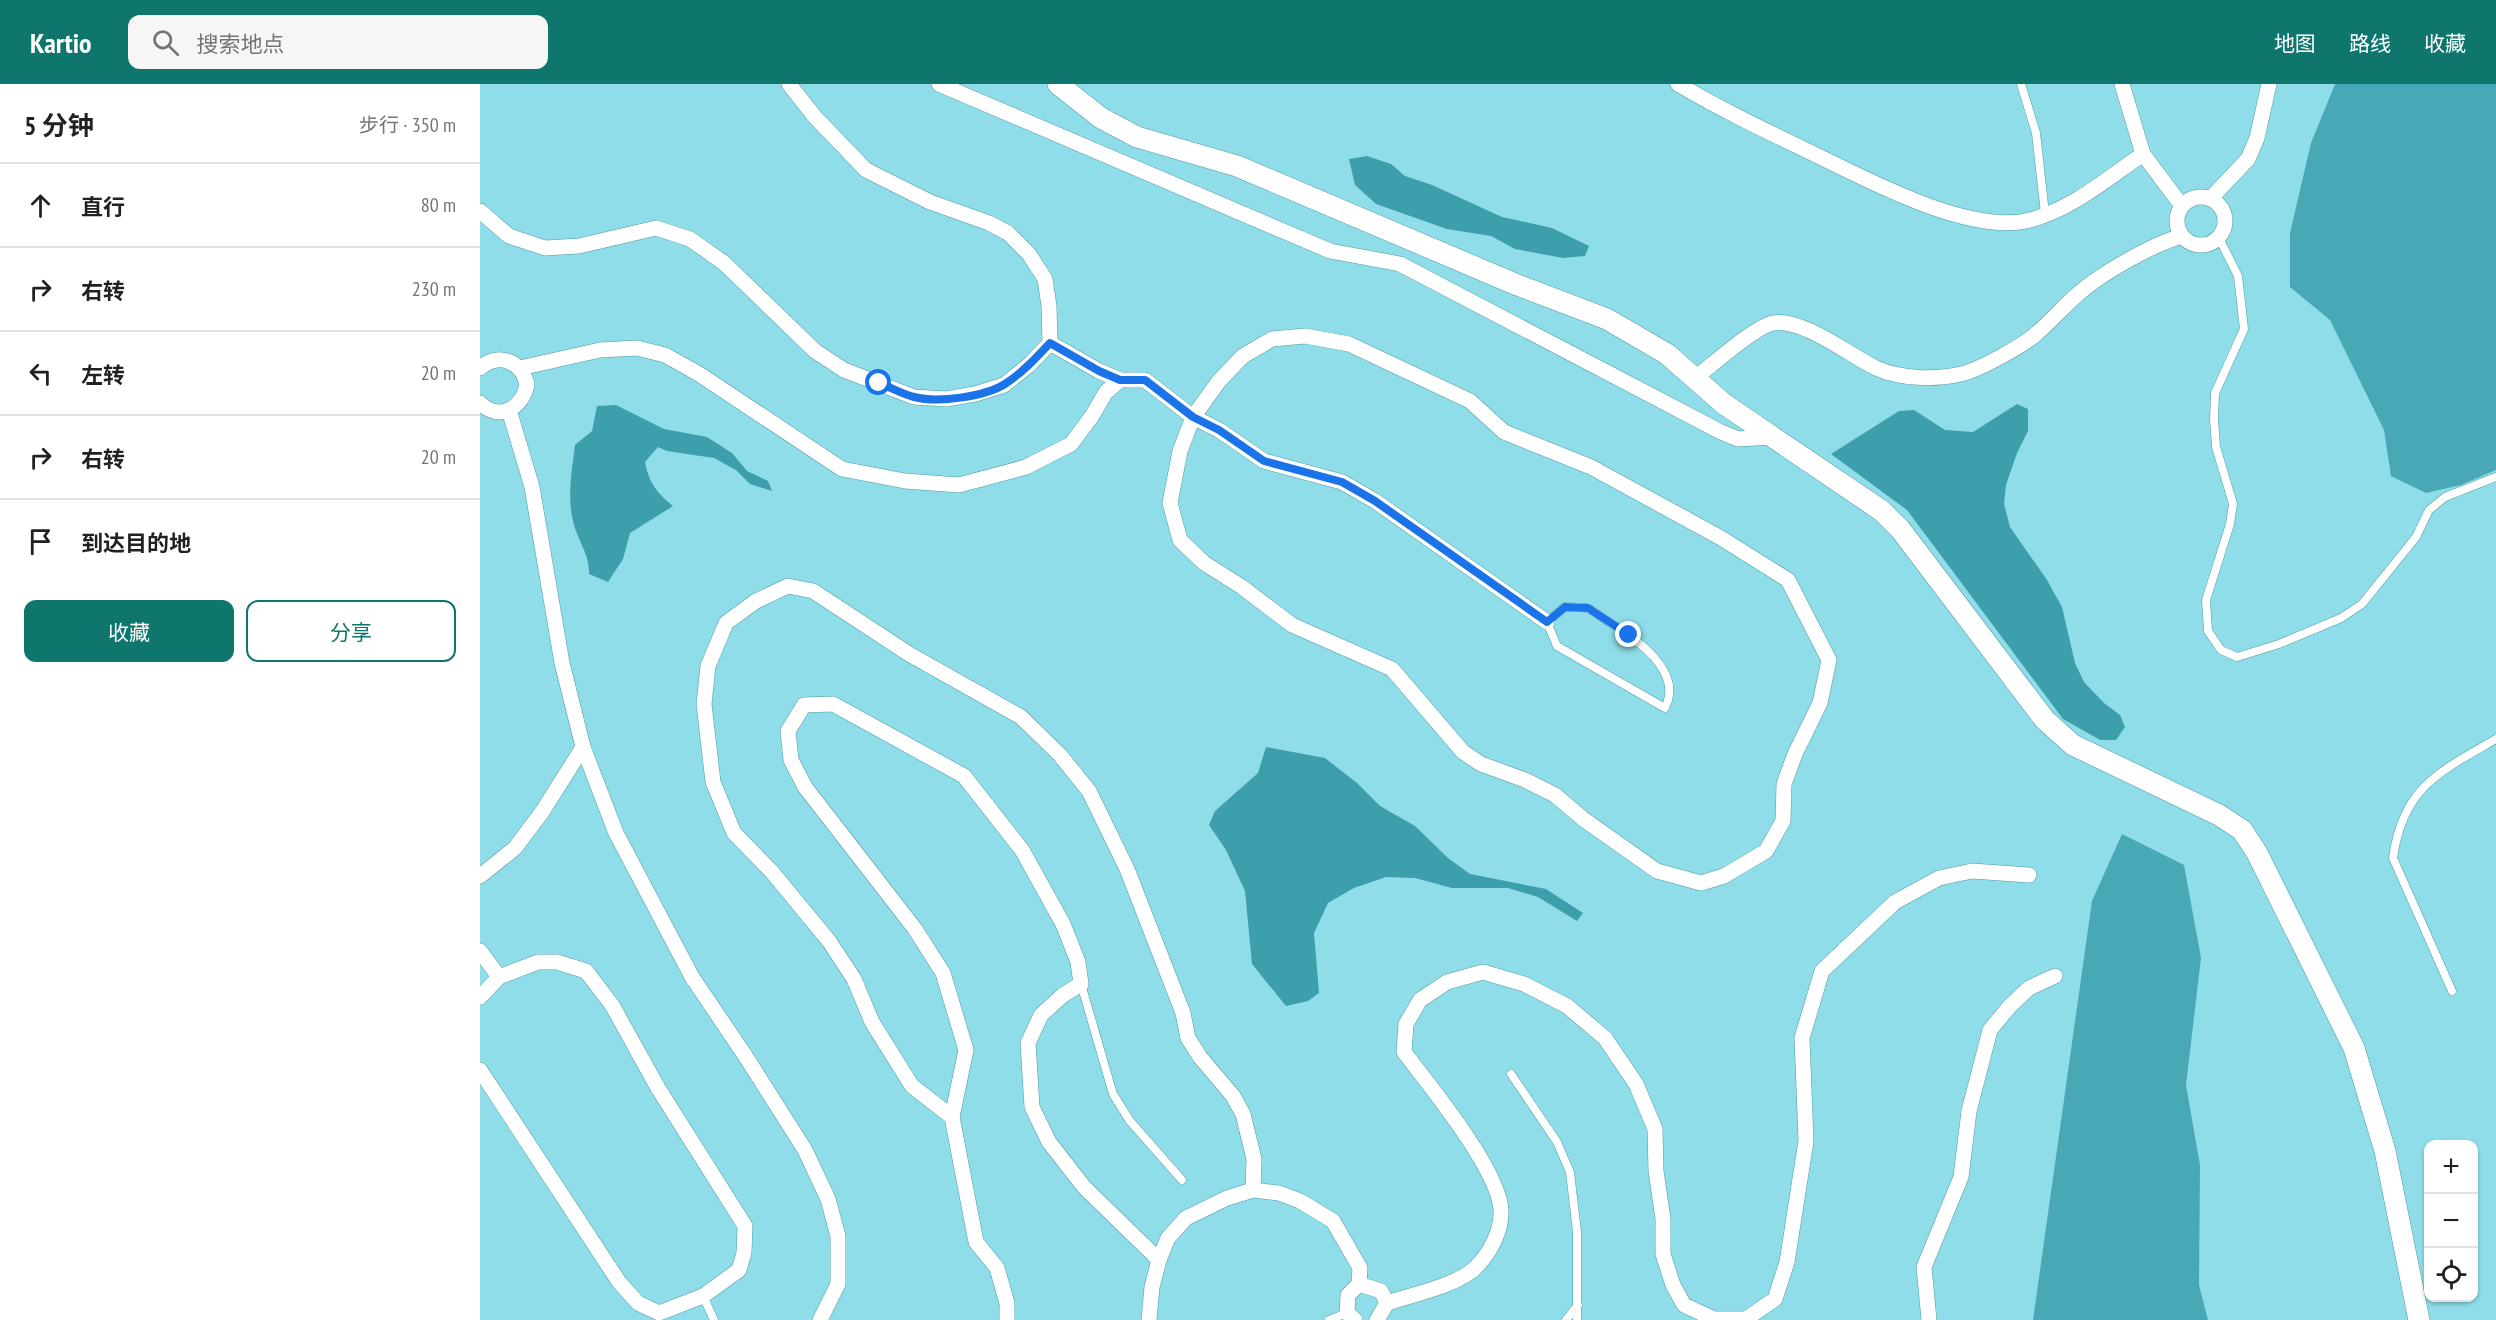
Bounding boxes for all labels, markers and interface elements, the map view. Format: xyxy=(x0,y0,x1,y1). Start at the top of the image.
search box xyxy=(128,15,548,69)
text: Kartio xyxy=(30,24,92,61)
icon: search xyxy=(149,26,182,59)
text: 搜索地点 xyxy=(197,30,285,58)
text: 地图 xyxy=(2274,30,2316,57)
text: 路线 xyxy=(2349,30,2391,57)
text: 收藏 xyxy=(2424,30,2466,57)
text: 5 分钟 xyxy=(24,109,94,142)
text: 步行 · 350 m xyxy=(359,112,456,138)
icon: ahead xyxy=(24,189,57,222)
text: 80 m xyxy=(421,192,456,218)
text: 直行 xyxy=(81,193,125,221)
icon: right xyxy=(24,273,57,306)
text: 230 m xyxy=(412,276,456,302)
text: 右转 xyxy=(81,277,125,305)
icon: left xyxy=(24,357,57,390)
text: 20 m xyxy=(421,360,456,386)
text: 左转 xyxy=(81,361,125,389)
route start xyxy=(865,369,891,395)
icon: right xyxy=(24,441,57,474)
text: 20 m xyxy=(421,444,456,470)
text: 右转 xyxy=(81,445,125,473)
icon: arrive xyxy=(24,525,57,558)
text: 到达目的地 xyxy=(81,529,191,557)
button: 收藏 xyxy=(24,600,234,662)
button: 分享 xyxy=(246,600,456,662)
route end xyxy=(1615,621,1641,647)
map controls xyxy=(2424,1140,2478,1302)
button: + xyxy=(2424,1140,2478,1194)
button: − xyxy=(2424,1194,2478,1248)
button: locate xyxy=(2424,1248,2478,1302)

